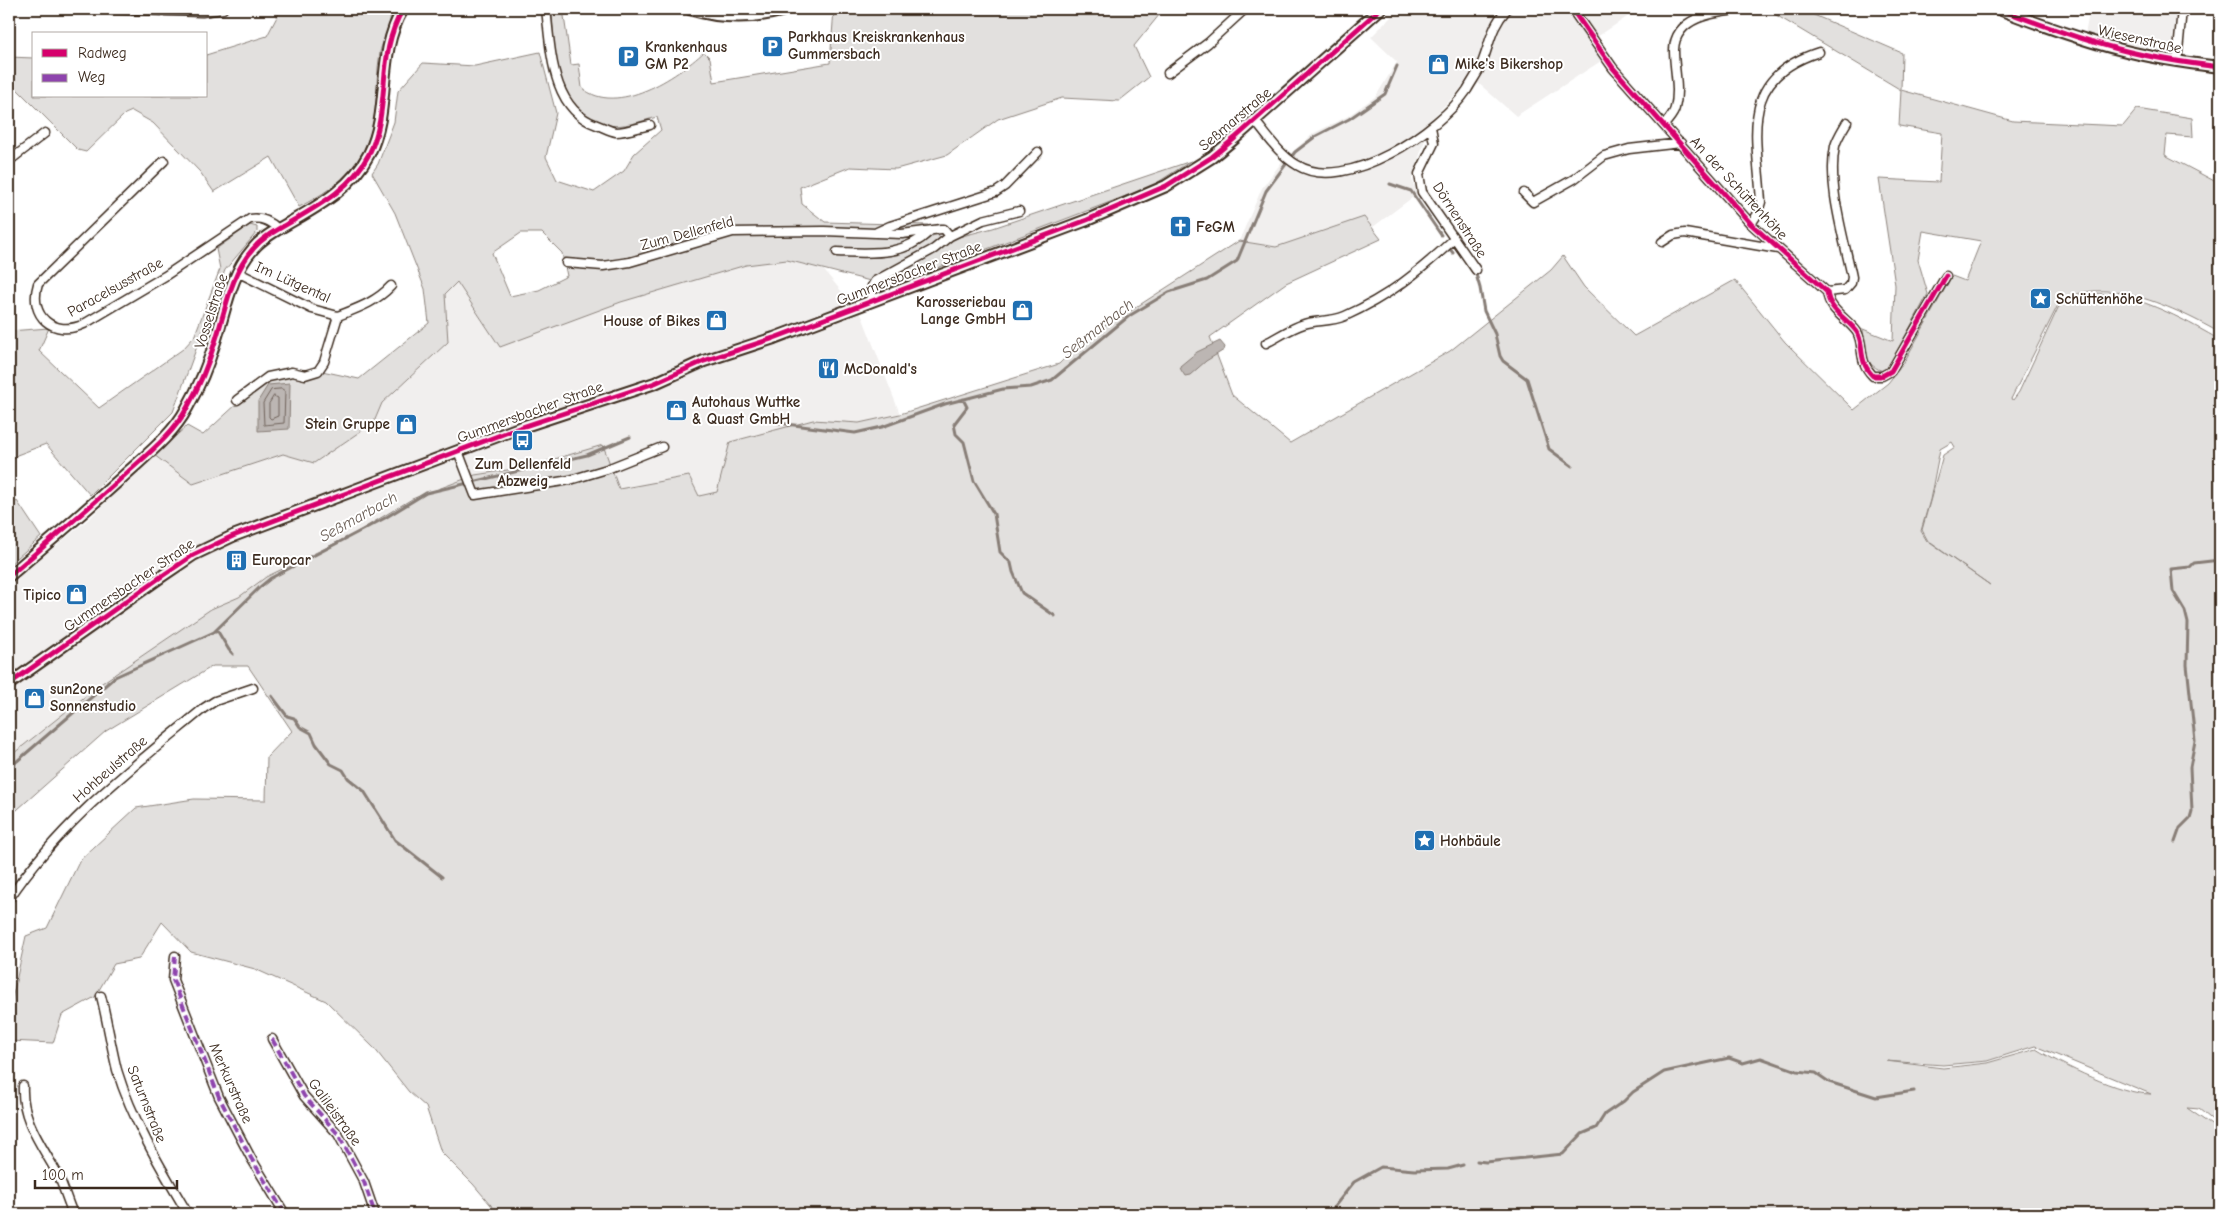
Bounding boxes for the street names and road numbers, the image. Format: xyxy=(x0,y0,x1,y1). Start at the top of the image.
street label: Wiesenstraße xyxy=(2096,21,2184,57)
street label: Seßmarstraße xyxy=(1195,83,1275,155)
street label: An der Schüttenhöhe xyxy=(1686,132,1792,244)
street label: Dörnenstraße xyxy=(1429,179,1491,262)
street label: Zum Dellenfeld xyxy=(638,212,736,254)
street label: Gummersbacher Straße xyxy=(834,237,984,309)
street label: Paracelsusstraße xyxy=(64,253,166,321)
street label: Im Lütgental xyxy=(252,257,334,307)
street label: Vosselstraße xyxy=(190,271,232,351)
street label: Gummersbacher Straße xyxy=(455,377,606,447)
street label: Gummersbacher Straße xyxy=(60,534,198,635)
street label: Hohbeulstraße xyxy=(69,731,151,806)
street label: Merkurstraße xyxy=(205,1040,257,1127)
street label: Saturnstraße xyxy=(123,1063,171,1146)
street label: Galileistraße xyxy=(305,1075,366,1150)

